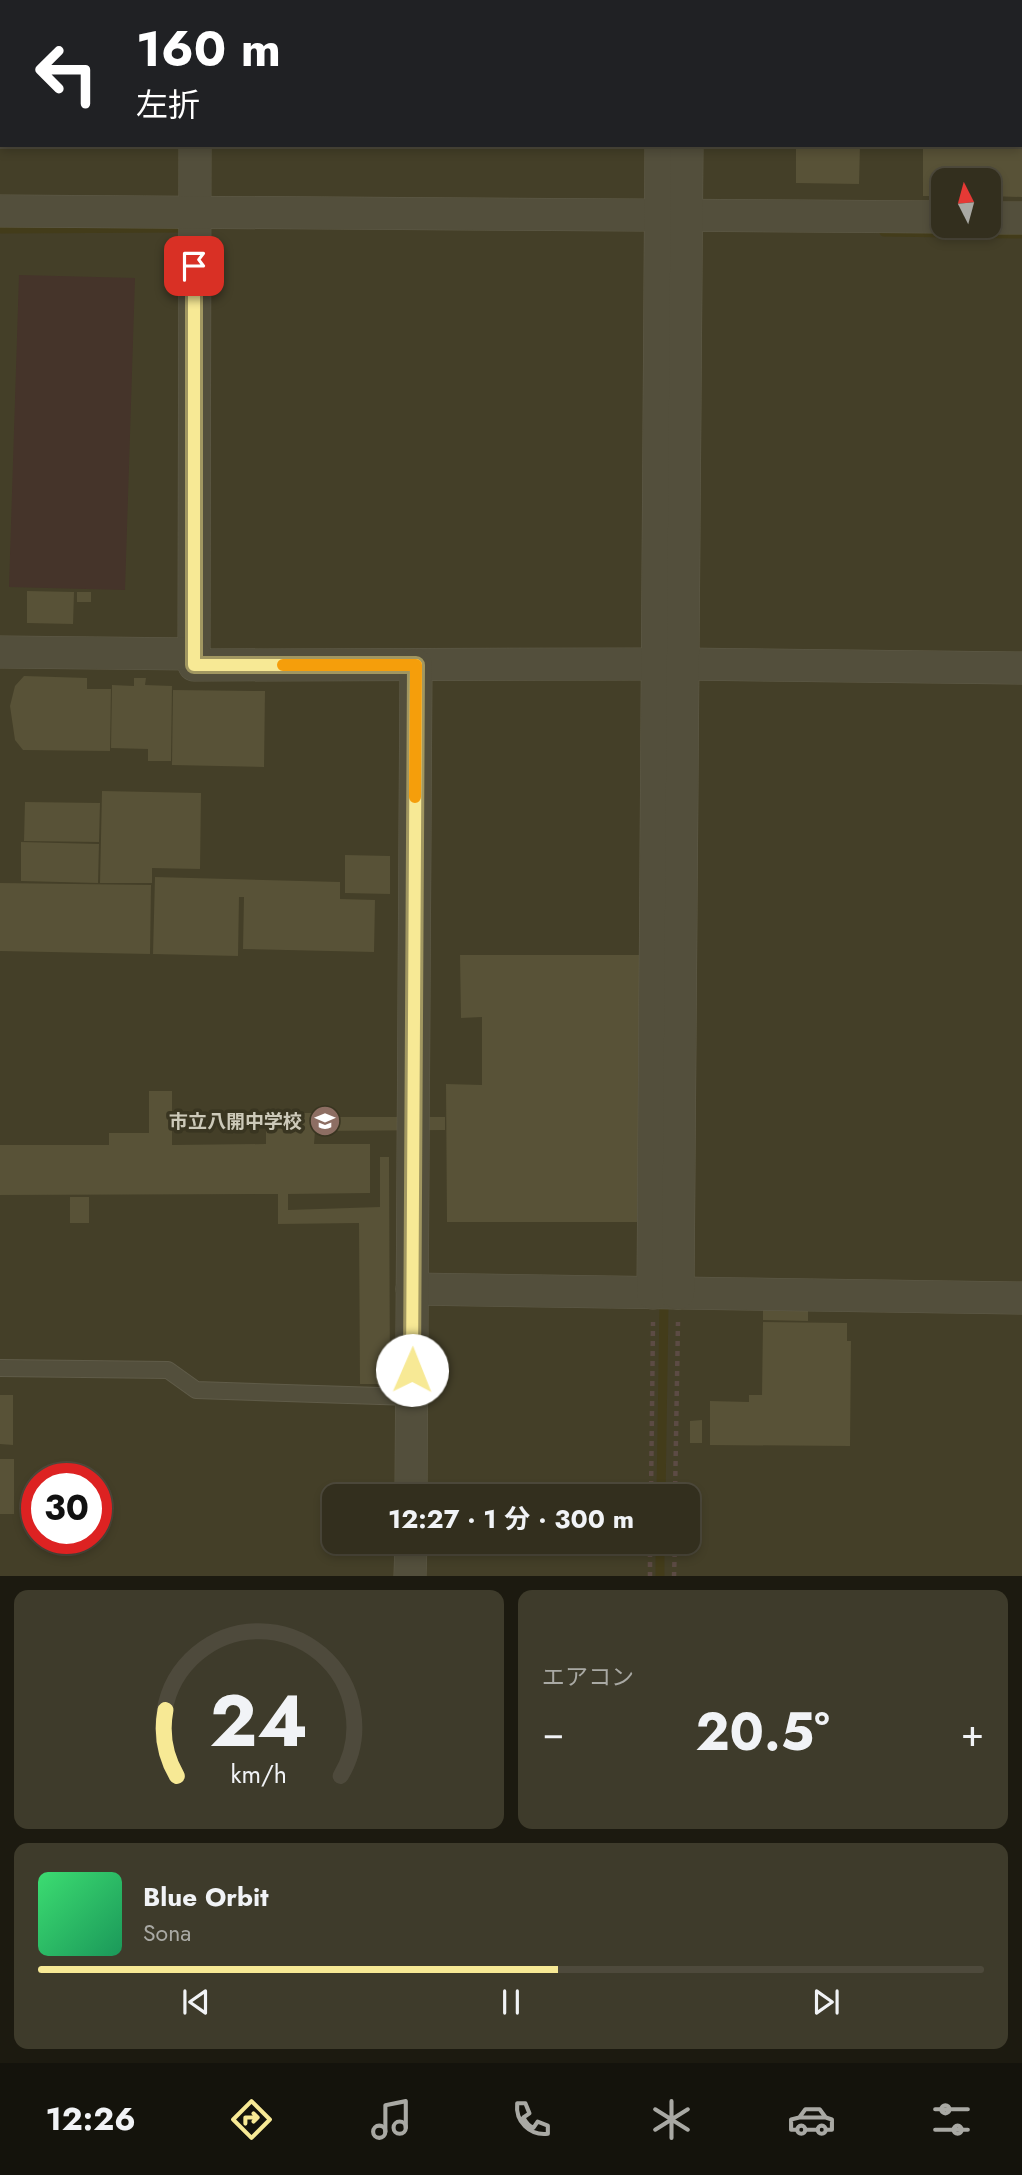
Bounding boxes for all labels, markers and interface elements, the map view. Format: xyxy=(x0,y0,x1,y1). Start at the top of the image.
text: 160 m xyxy=(136,14,281,84)
icon: left xyxy=(21,28,112,119)
text: 左折 xyxy=(136,82,200,128)
north arrow xyxy=(931,168,1001,238)
map controls xyxy=(931,168,1001,238)
pin xyxy=(164,236,224,296)
icon: arrive xyxy=(175,247,213,285)
school or university icon: 市立八開中学校 xyxy=(308,1104,342,1138)
place label: 市立八開中学校 xyxy=(169,1108,302,1135)
position arrow xyxy=(375,1333,449,1407)
speed limit sign: 30 xyxy=(21,1463,112,1554)
text: 12:27 · 1 分 · 300 m xyxy=(388,1500,634,1538)
text: エアコン xyxy=(542,1660,634,1694)
text: 24 xyxy=(210,1668,308,1773)
text: 20.5° xyxy=(695,1694,830,1770)
text: − xyxy=(542,1705,564,1760)
text: + xyxy=(961,1705,984,1760)
text: km/h xyxy=(231,1755,287,1791)
text: Blue Orbit xyxy=(143,1878,268,1916)
text: Sona xyxy=(143,1916,191,1950)
icon: previous xyxy=(177,1983,215,2021)
icon: pause xyxy=(492,1983,530,2021)
icon: next xyxy=(807,1983,845,2021)
icon: directions xyxy=(227,2095,276,2144)
icon: music xyxy=(367,2095,416,2144)
icon: phone xyxy=(507,2095,556,2144)
icon: climate xyxy=(647,2095,696,2144)
icon: car xyxy=(787,2095,836,2144)
icon: filters xyxy=(927,2095,976,2144)
text: 12:26 xyxy=(46,2096,136,2142)

